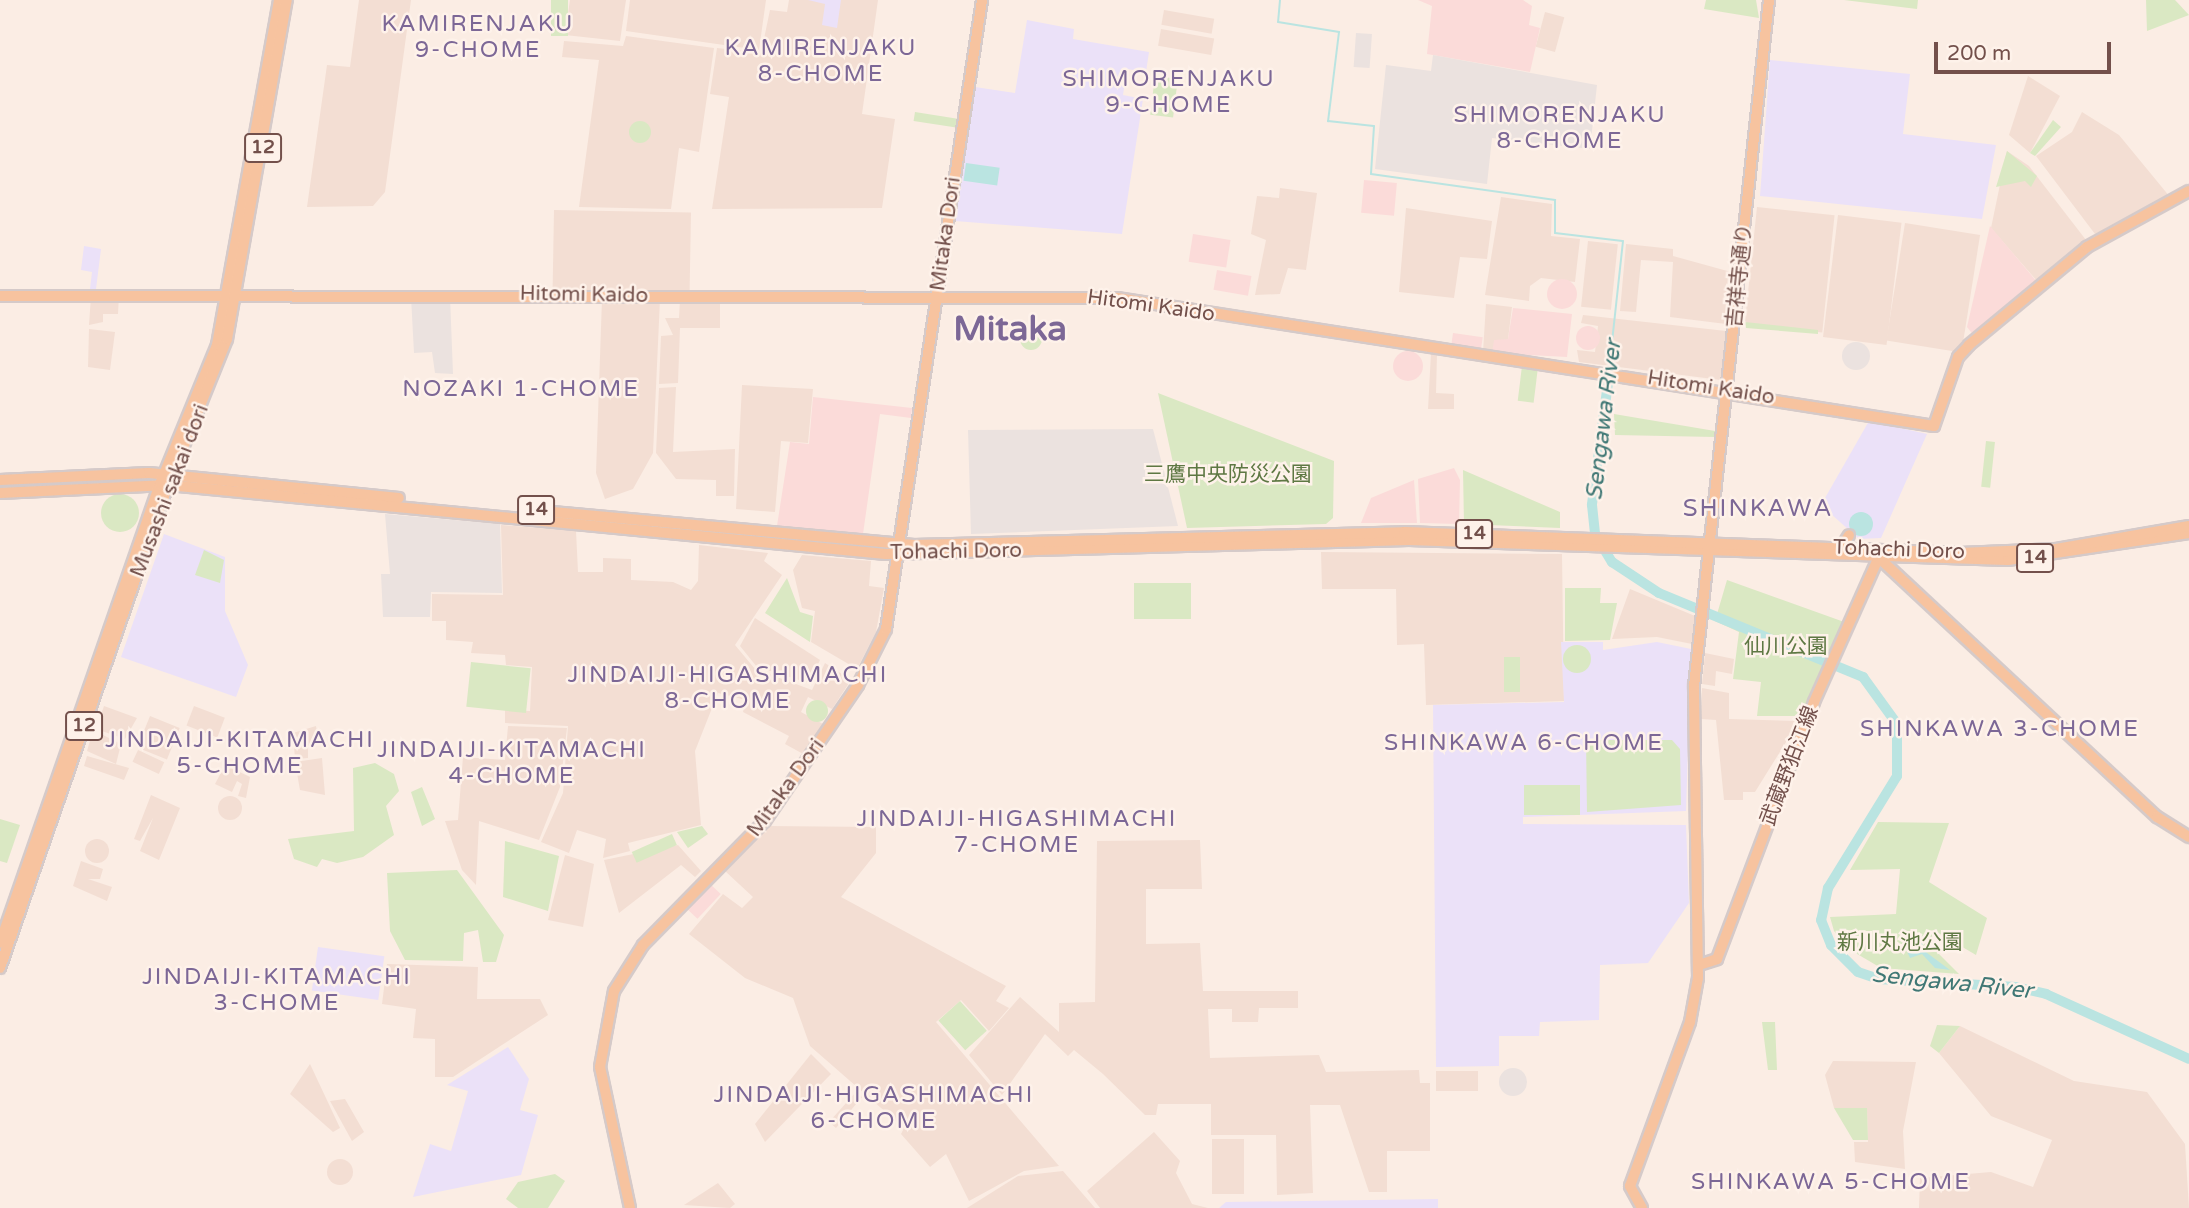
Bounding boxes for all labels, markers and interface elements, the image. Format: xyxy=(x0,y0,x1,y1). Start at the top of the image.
district label: KAMIRENJAKU 9-CHOME xyxy=(383,10,573,64)
scale bar xyxy=(1937,28,2114,72)
district label: KAMIRENJAKU 8-CHOME xyxy=(726,34,916,88)
text: 200 m xyxy=(1947,41,2011,66)
district label: SHIMORENJAKU 9-CHOME xyxy=(1064,65,1274,119)
district label: SHIMORENJAKU 8-CHOME xyxy=(1455,101,1665,155)
road number: 12 xyxy=(244,132,282,164)
street label: Mitaka Dori xyxy=(926,175,966,293)
street label: 吉祥寺通り xyxy=(1722,222,1758,330)
street label: Hitomi Kaido xyxy=(519,281,649,309)
street label: Hitomi Kaido xyxy=(1086,285,1216,327)
district label: Mitaka xyxy=(953,308,1067,350)
water label: Sengawa River xyxy=(1580,338,1628,502)
street label: Hitomi Kaido xyxy=(1646,365,1776,411)
district label: NOZAKI 1-CHOME xyxy=(404,375,638,403)
street label: Musashi sakai dori xyxy=(125,401,215,581)
park label: 三鷹中央防災公園 xyxy=(1144,462,1312,488)
road number: 14 xyxy=(517,495,555,526)
district label: SHINKAWA xyxy=(1684,495,1832,523)
road number: 14 xyxy=(1455,519,1493,550)
street label: Tohachi Doro xyxy=(1833,535,1965,565)
street label: Tohachi Doro xyxy=(890,538,1022,566)
road number: 14 xyxy=(2016,542,2054,573)
park label: 仙川公園 xyxy=(1744,634,1828,660)
district label: JINDAIJI-HIGASHIMACHI 8-CHOME xyxy=(570,661,886,715)
street label: 武蔵野狛江線 xyxy=(1756,703,1824,829)
road number: 12 xyxy=(65,710,103,741)
district label: SHINKAWA 3-CHOME xyxy=(1862,715,2138,743)
district label: JINDAIJI-KITAMACHI 5-CHOME xyxy=(107,726,373,780)
district label: SHINKAWA 6-CHOME xyxy=(1386,729,1662,757)
street label: Mitaka Dori xyxy=(742,734,830,842)
district label: JINDAIJI-KITAMACHI 4-CHOME xyxy=(379,736,645,790)
district label: JINDAIJI-HIGASHIMACHI 7-CHOME xyxy=(859,805,1175,859)
park label: 新川丸池公園 xyxy=(1837,930,1963,956)
water label: Sengawa River xyxy=(1870,961,2034,1005)
district label: JINDAIJI-KITAMACHI 3-CHOME xyxy=(144,963,410,1017)
district label: JINDAIJI-HIGASHIMACHI 6-CHOME xyxy=(716,1081,1032,1135)
district label: SHINKAWA 5-CHOME xyxy=(1693,1168,1969,1196)

